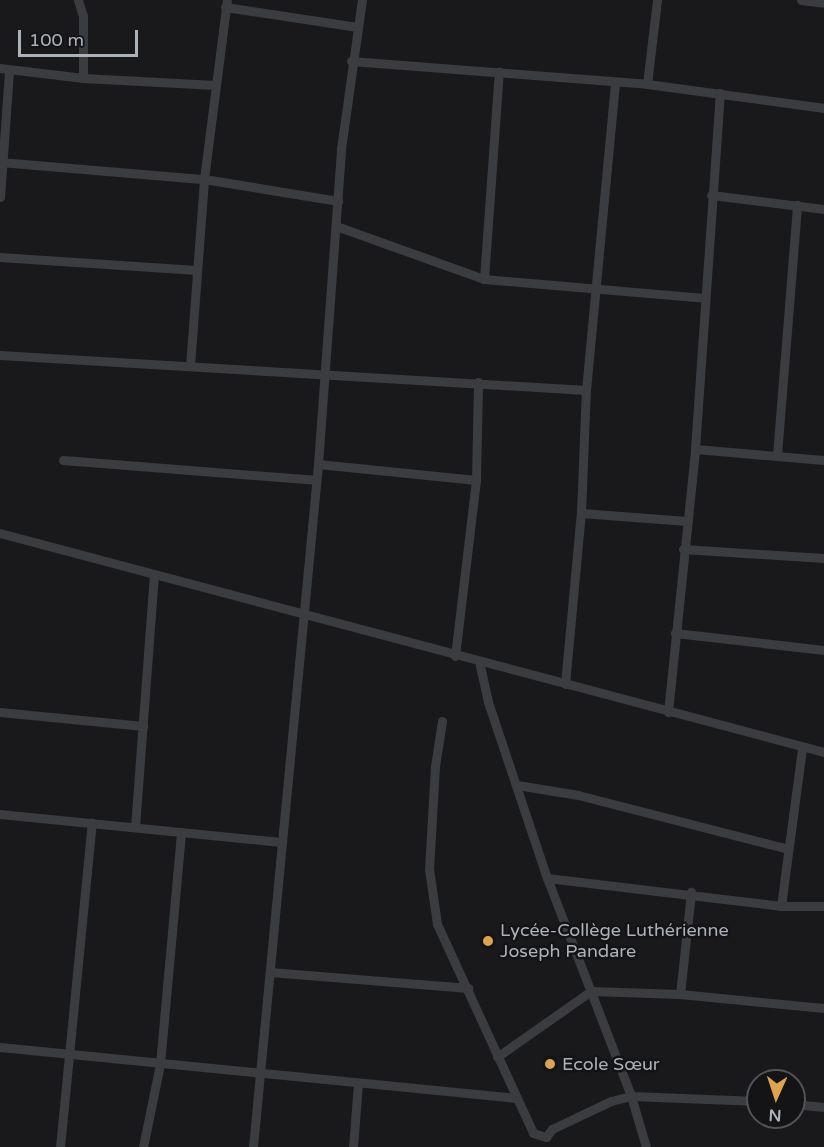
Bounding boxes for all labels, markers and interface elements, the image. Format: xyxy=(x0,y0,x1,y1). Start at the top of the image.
scale bar xyxy=(21,18,141,56)
text: 100 m xyxy=(29,29,84,51)
place label: Lycée-Collège Luthérienne Joseph Pandare xyxy=(500,920,729,962)
marker: Lycée-Collège Luthérienne Joseph Pandare xyxy=(481,934,495,948)
place label: Ecole Sœur xyxy=(562,1053,660,1075)
marker: Ecole Sœur xyxy=(543,1057,557,1071)
north arrow xyxy=(746,1069,806,1129)
text: N xyxy=(768,1105,782,1125)

